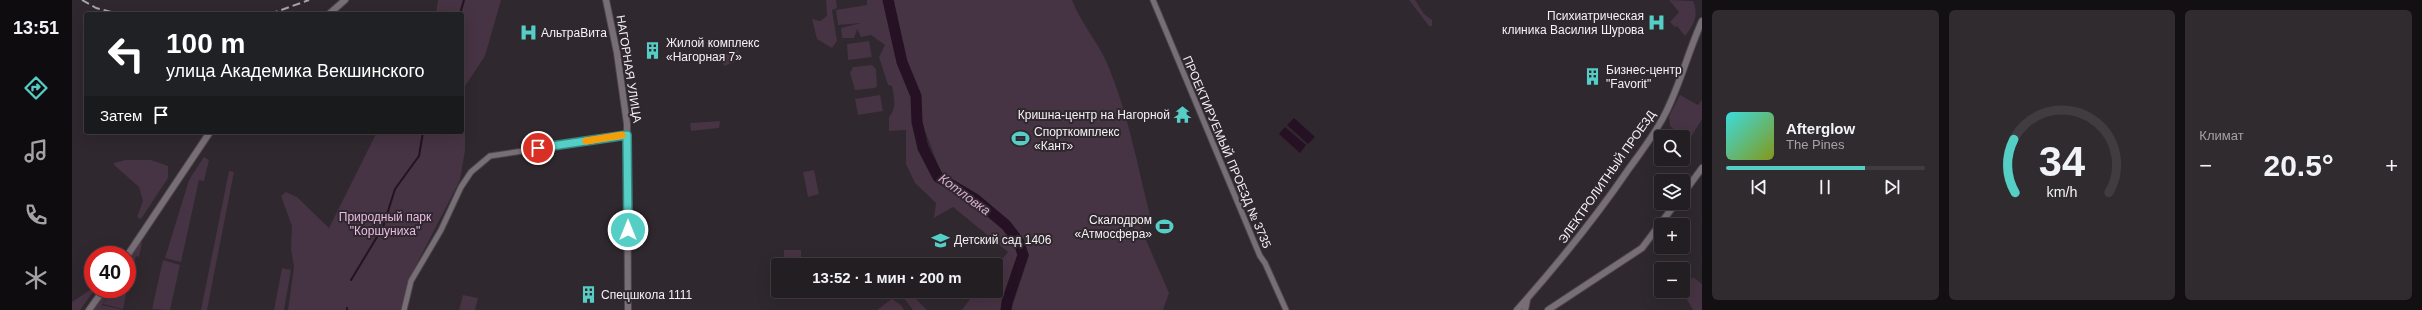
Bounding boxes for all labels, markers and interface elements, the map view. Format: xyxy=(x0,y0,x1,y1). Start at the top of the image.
place label: Психиатрическая клиника Василия Шурова xyxy=(1502,9,1644,37)
hospital icon: Психиатрическая клиника Василия Шурова xyxy=(1647,13,1667,33)
street label: НАГОРНАЯ УЛИЦА xyxy=(614,14,644,124)
text: 13:51 xyxy=(13,18,59,38)
hospital icon: АльтраВита xyxy=(518,23,538,43)
place label: АльтраВита xyxy=(541,26,607,40)
icon: left xyxy=(100,28,152,80)
text: 100 m xyxy=(166,28,245,59)
place label: Жилой комплекс «Нагорная 7» xyxy=(666,36,760,64)
building icon: Жилой комплекс «Нагорная 7» xyxy=(643,40,663,60)
street label: ПРОЕКТИРУЕМЫЙ ПРОЕЗД № 3735 xyxy=(1180,53,1275,251)
text: улица Академика Векшинского xyxy=(166,61,425,81)
place label: Бизнес-центр "Favorit" xyxy=(1606,63,1682,91)
building icon: Бизнес-центр "Favorit" xyxy=(1583,67,1603,87)
icon: directions xyxy=(22,74,50,102)
icon: arrive xyxy=(150,104,172,126)
temple icon: Кришна-центр на Нагорной xyxy=(1173,105,1193,125)
text: Затем xyxy=(100,107,142,124)
street label: ЭЛЕКТРОЛИТНЫЙ ПРОЕЗД xyxy=(1555,107,1658,246)
place label: Кришна-центр на Нагорной xyxy=(1018,108,1170,122)
text: Afterglow xyxy=(1786,120,1855,137)
place label: Спорткомплекс «Кант» xyxy=(1034,125,1120,153)
text: Климат xyxy=(2199,128,2244,143)
sports icon: Спорткомплекс «Кант» xyxy=(1011,129,1031,149)
map controls xyxy=(1654,130,1690,298)
button: search xyxy=(1654,130,1690,166)
pin xyxy=(521,131,555,165)
icon: music xyxy=(22,137,50,165)
icon: arrive xyxy=(527,137,549,159)
text: The Pines xyxy=(1786,137,1845,152)
text: 34 xyxy=(2039,138,2085,185)
text: 20.5° xyxy=(2263,149,2334,182)
text: − xyxy=(2199,153,2212,178)
text: + xyxy=(2385,153,2398,178)
water label: Котловка xyxy=(936,171,993,218)
button: layers xyxy=(1654,174,1690,210)
icon: previous xyxy=(1748,176,1770,198)
icon: pause xyxy=(1814,176,1836,198)
icon: next xyxy=(1881,176,1903,198)
text: km/h xyxy=(2047,184,2078,200)
icon: phone xyxy=(22,201,50,229)
position arrow xyxy=(607,209,649,251)
park label: Природный парк "Коршуниха" xyxy=(339,210,432,238)
place label: Скалодром «Атмосфера» xyxy=(1075,213,1152,241)
sports icon: Скалодром «Атмосфера» xyxy=(1155,217,1175,237)
button: + xyxy=(1654,218,1690,254)
school or university icon: Детский сад 1406 xyxy=(931,230,951,250)
place label: Детский сад 1406 xyxy=(954,233,1052,247)
speed limit sign: 40 xyxy=(84,246,136,298)
button: − xyxy=(1654,262,1690,298)
icon: climate xyxy=(22,264,50,292)
text: 13:52 · 1 мин · 200 m xyxy=(812,269,962,286)
building icon: Спецшкола 1111 xyxy=(578,285,598,305)
place label: Спецшкола 1111 xyxy=(601,288,692,302)

